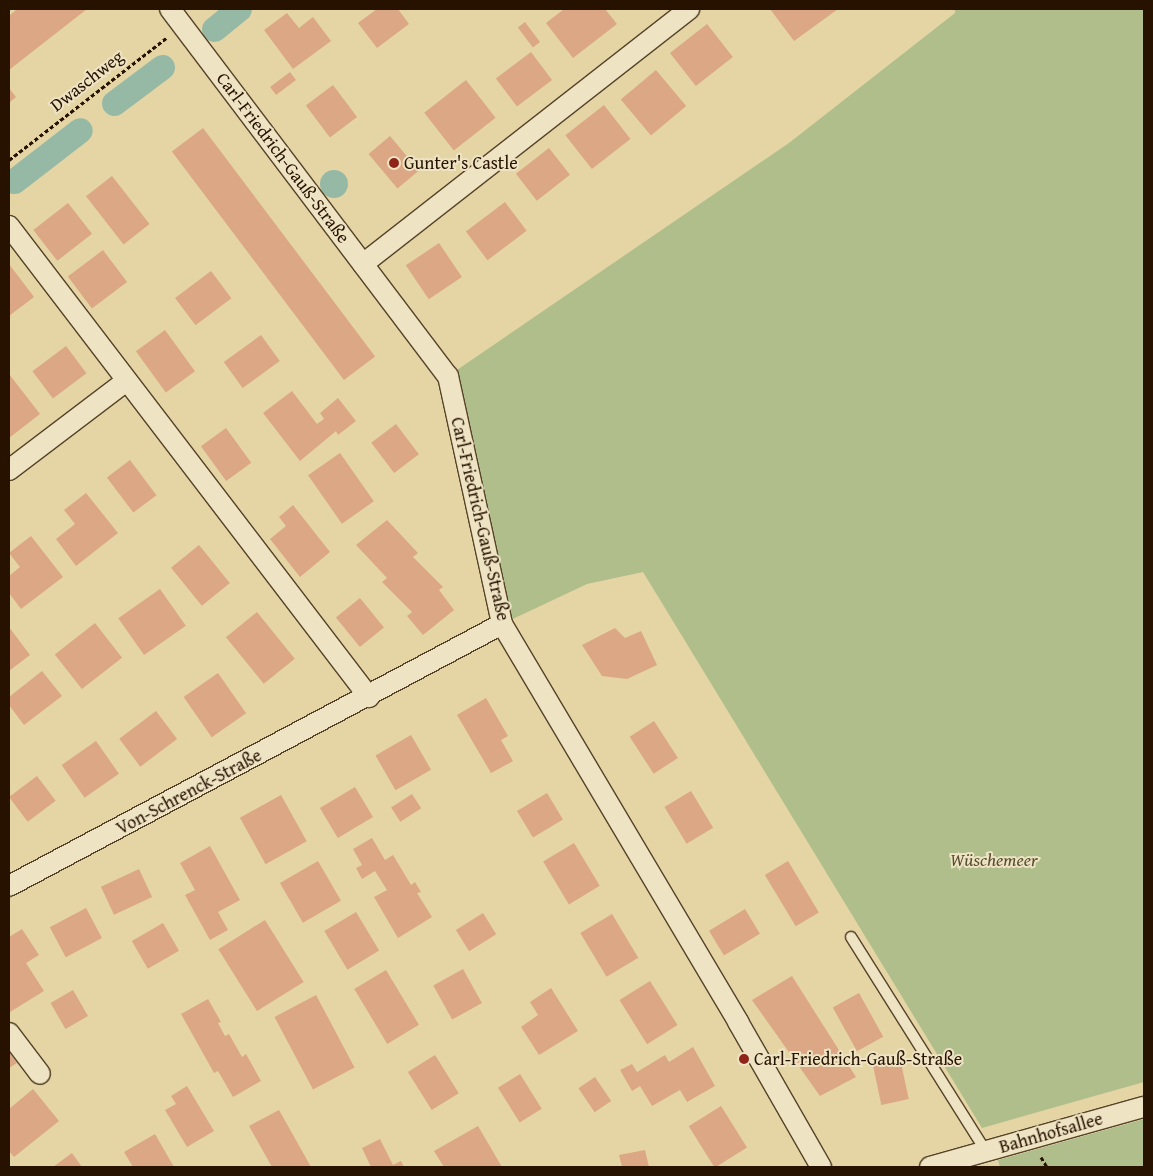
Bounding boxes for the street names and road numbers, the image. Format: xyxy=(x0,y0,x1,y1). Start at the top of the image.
street label: Dwaschweg xyxy=(46,46,128,116)
street label: Carl-Friedrich-Gauß-Straße xyxy=(212,68,354,248)
street label: Carl-Friedrich-Gauß-Straße xyxy=(446,415,514,623)
street label: Von-Schrenck-Straße xyxy=(113,745,265,839)
street label: Bahnhofsallee xyxy=(997,1108,1105,1158)

